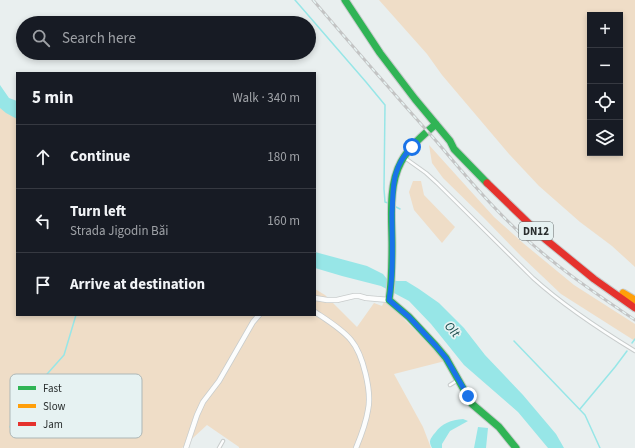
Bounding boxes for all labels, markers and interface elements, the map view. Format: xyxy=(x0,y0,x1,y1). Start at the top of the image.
map controls xyxy=(587,12,623,156)
button: + xyxy=(587,12,623,48)
search box xyxy=(16,16,316,60)
icon: search xyxy=(30,27,52,49)
text: Search here xyxy=(62,28,136,49)
button: − xyxy=(587,48,623,84)
button: locate xyxy=(587,84,623,120)
text: 5 min xyxy=(32,86,73,110)
text: Walk · 340 m xyxy=(232,89,300,107)
button: layers xyxy=(587,120,623,156)
route start xyxy=(403,138,421,156)
icon: ahead xyxy=(32,146,54,168)
text: Continue xyxy=(70,146,130,167)
text: 180 m xyxy=(267,148,300,166)
text: Turn left xyxy=(70,201,126,222)
icon: left xyxy=(32,210,54,232)
text: 160 m xyxy=(267,212,300,230)
text: Strada Jigodin Băi xyxy=(70,222,169,240)
road number: DN12 xyxy=(519,222,553,240)
icon: arrive xyxy=(32,274,54,296)
text: Arrive at destination xyxy=(70,274,205,295)
water label: Olt xyxy=(440,318,465,342)
legend xyxy=(10,374,142,438)
text: Fast xyxy=(43,381,62,396)
route end xyxy=(459,387,477,405)
text: Slow xyxy=(43,399,66,414)
text: Jam xyxy=(43,417,63,432)

